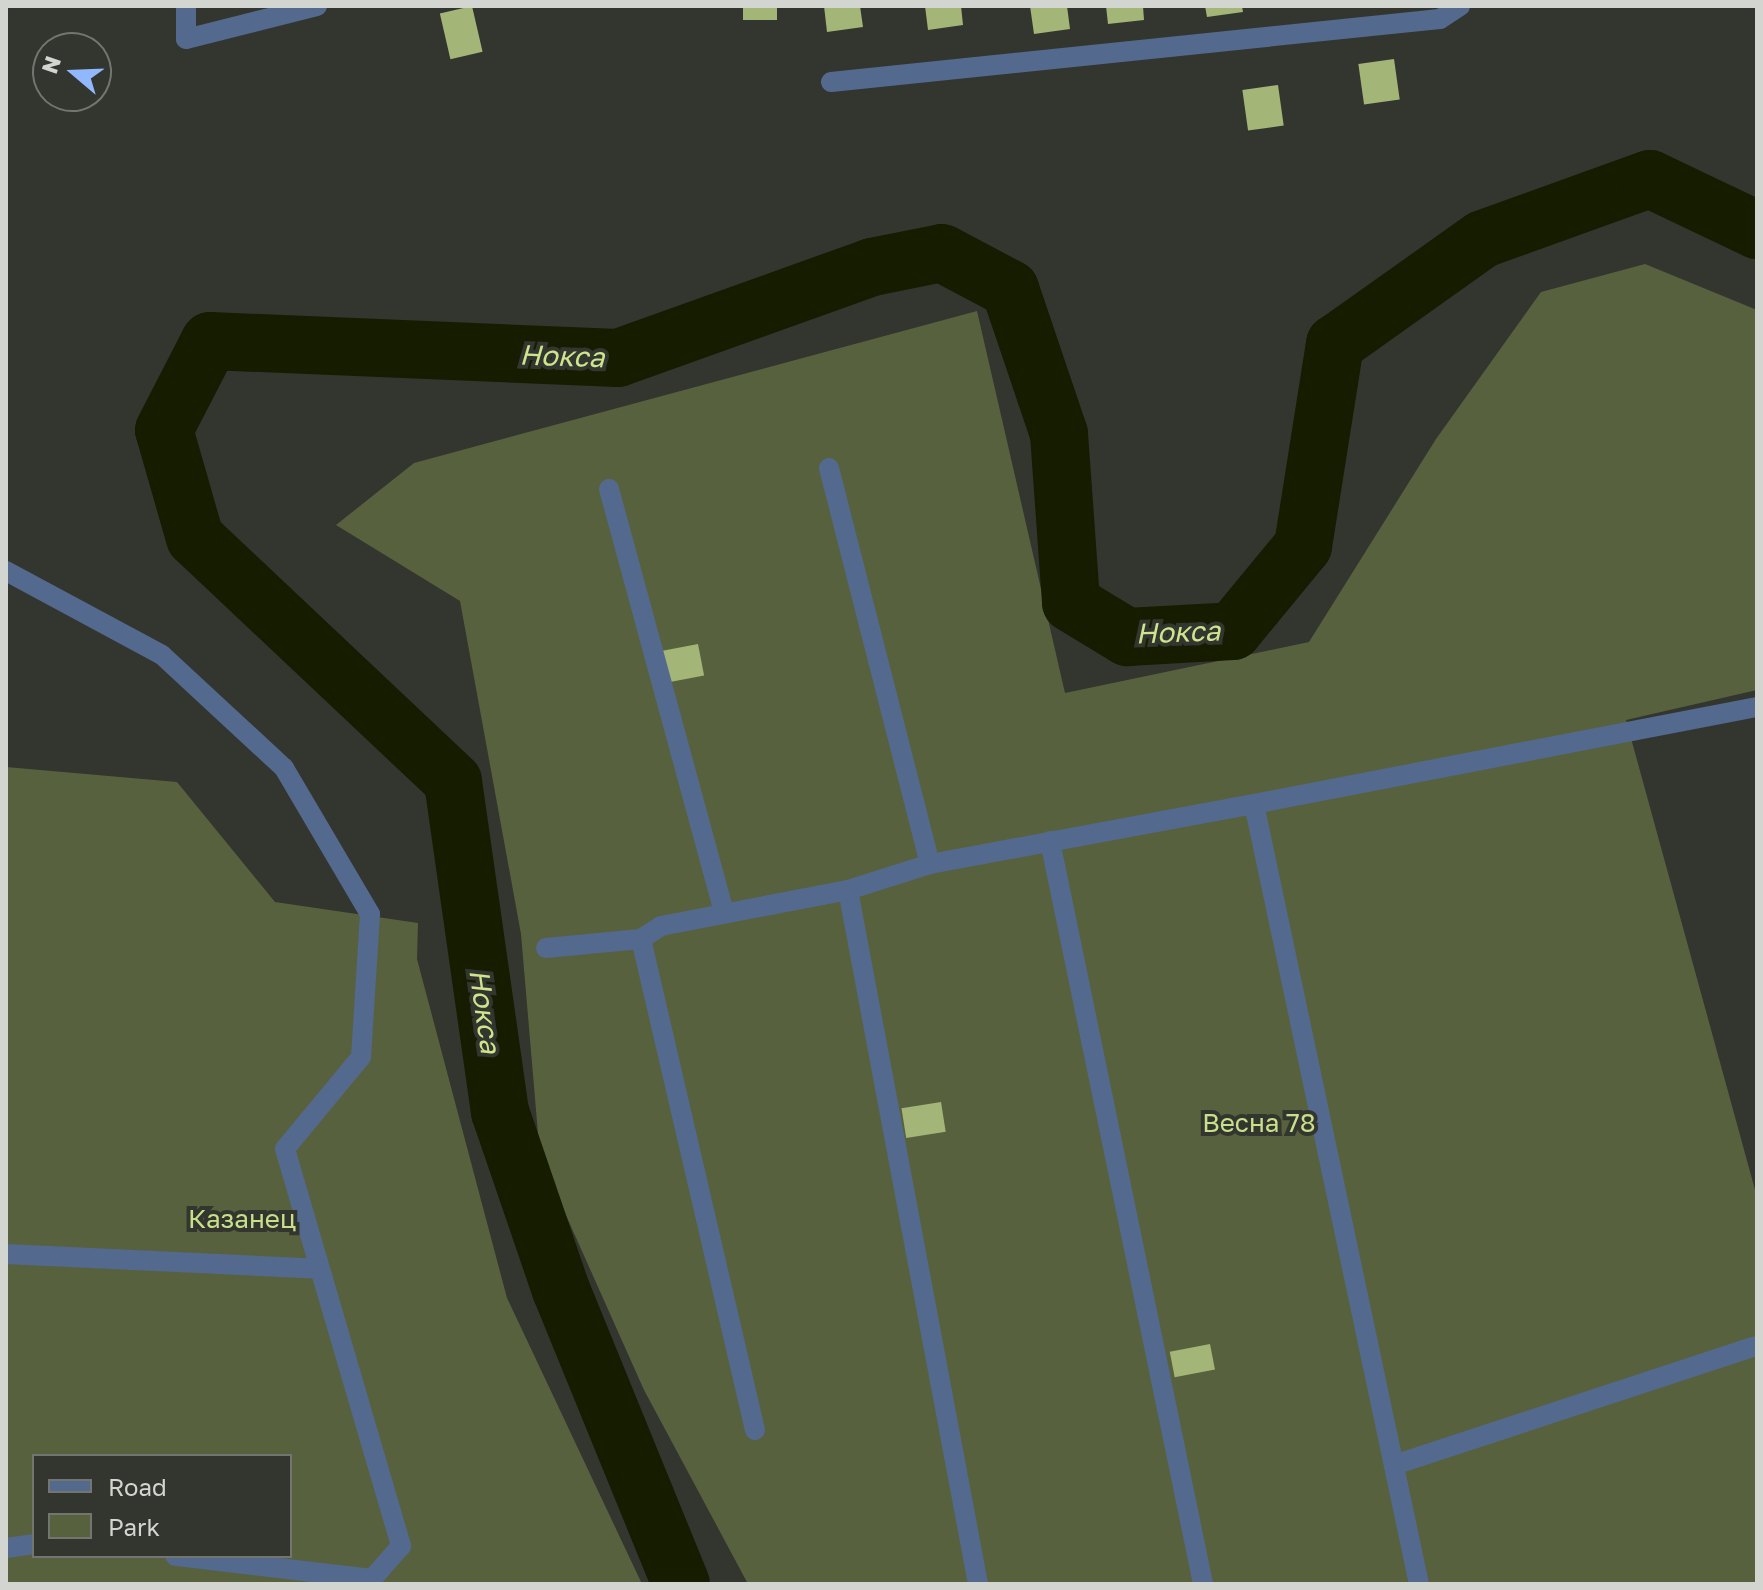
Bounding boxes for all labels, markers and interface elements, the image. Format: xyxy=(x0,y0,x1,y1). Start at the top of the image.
north arrow xyxy=(32,32,112,112)
text: N xyxy=(35,52,66,77)
water label: Нокса xyxy=(519,338,605,374)
water label: Нокса xyxy=(1135,614,1221,650)
water label: Нокса xyxy=(462,967,508,1055)
park label: Весна 78 xyxy=(1202,1107,1316,1139)
park label: Казанец xyxy=(188,1203,296,1235)
legend xyxy=(32,1454,292,1558)
text: Road xyxy=(108,1472,167,1501)
text: Park xyxy=(108,1512,160,1541)

